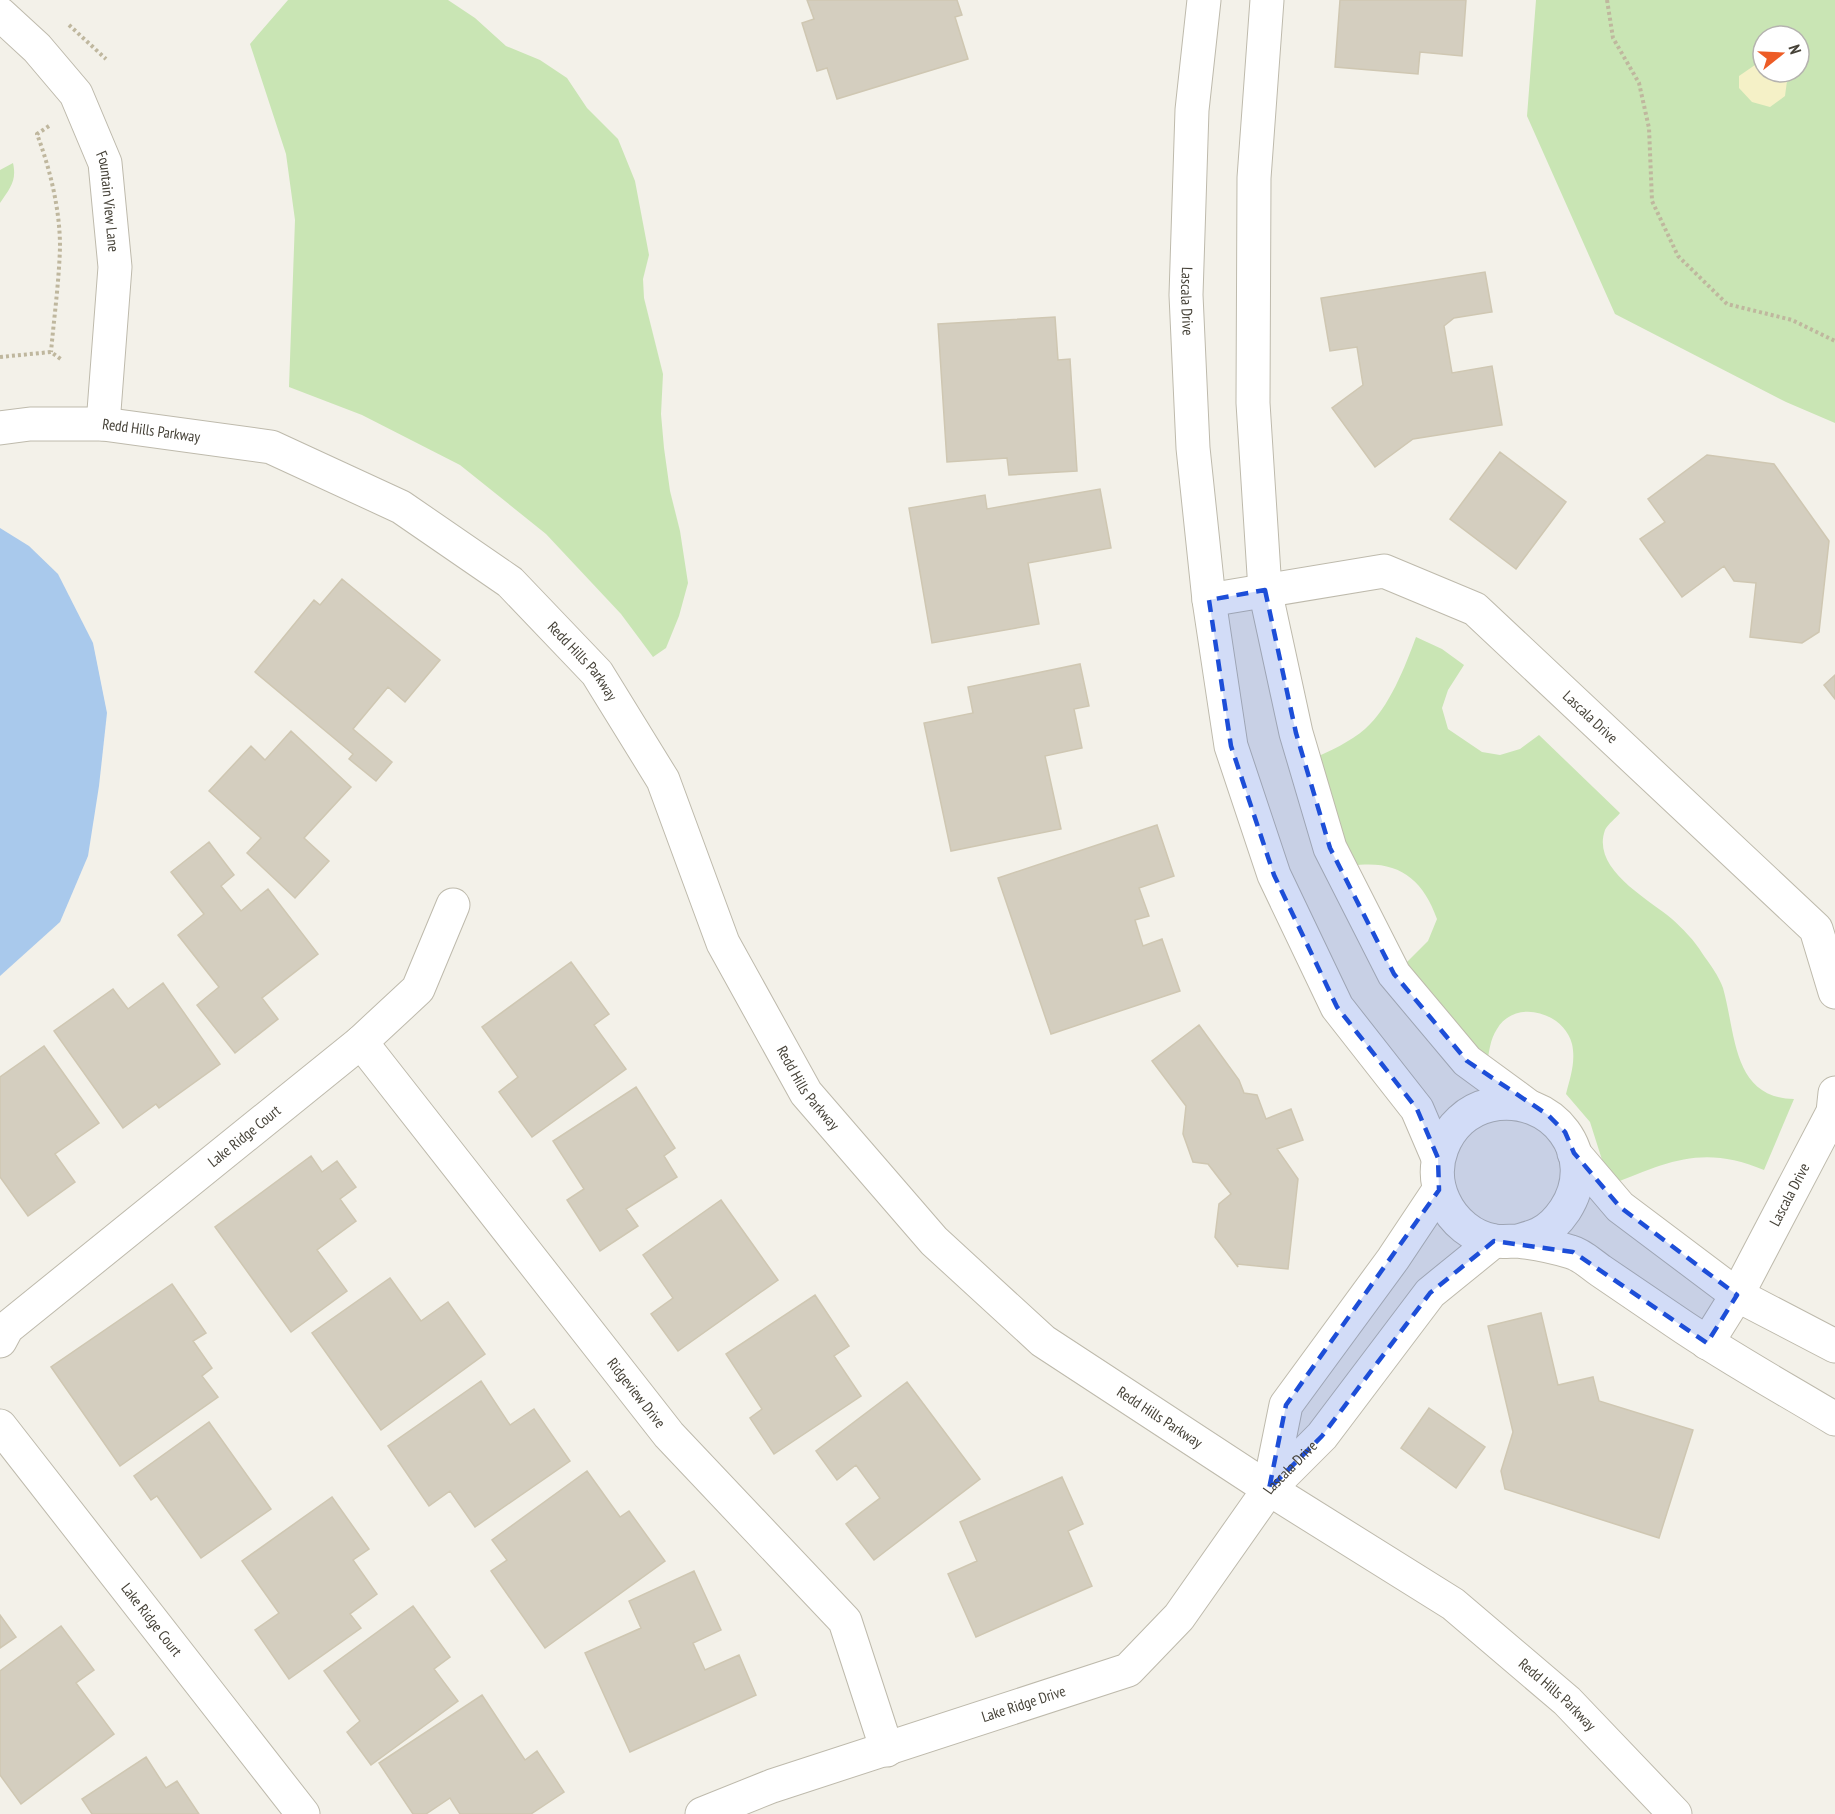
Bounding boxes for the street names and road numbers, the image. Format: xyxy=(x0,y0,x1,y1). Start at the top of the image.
street label: Fountain View Lane xyxy=(92,148,124,253)
street label: Lascala Drive xyxy=(1177,267,1198,336)
street label: Redd Hills Parkway xyxy=(101,414,202,446)
street label: Redd Hills Parkway xyxy=(544,617,622,704)
street label: Lascala Drive xyxy=(1559,686,1622,747)
street label: Redd Hills Parkway xyxy=(773,1042,844,1134)
street label: Lake Ridge Court xyxy=(204,1101,284,1171)
street label: Lascala Drive xyxy=(1765,1160,1814,1229)
street label: Ridgeview Drive xyxy=(603,1354,670,1432)
street label: Redd Hills Parkway xyxy=(1113,1382,1207,1452)
street label: Lascala Drive xyxy=(1258,1436,1321,1498)
street label: Lake Ridge Court xyxy=(117,1579,186,1660)
street label: Redd Hills Parkway xyxy=(1515,1654,1601,1735)
street label: Lake Ridge Drive xyxy=(979,1681,1068,1726)

